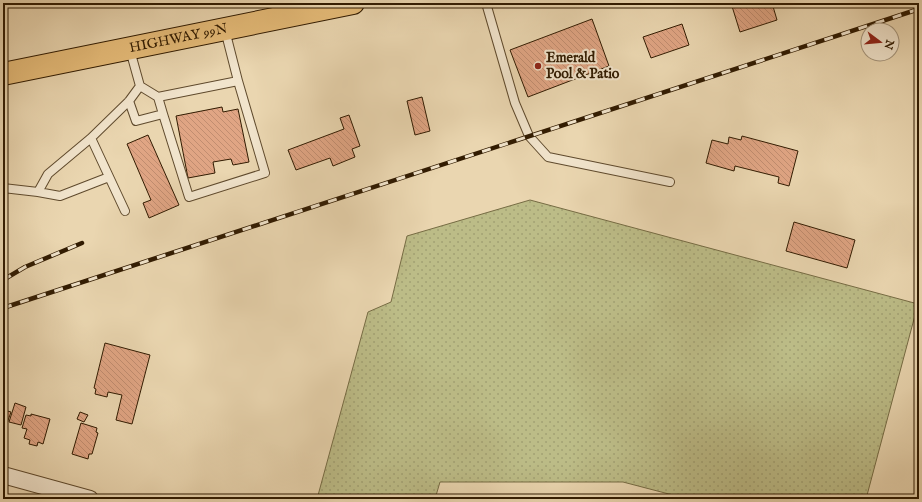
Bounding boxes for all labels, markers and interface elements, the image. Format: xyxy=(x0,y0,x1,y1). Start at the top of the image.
street label: HIGHWAY 99N xyxy=(128,20,229,57)
north arrow xyxy=(860,22,900,62)
text: N xyxy=(880,37,897,51)
place label: Emerald Pool & Patio xyxy=(546,49,620,83)
marker: Emerald Pool & Patio xyxy=(533,61,543,71)

